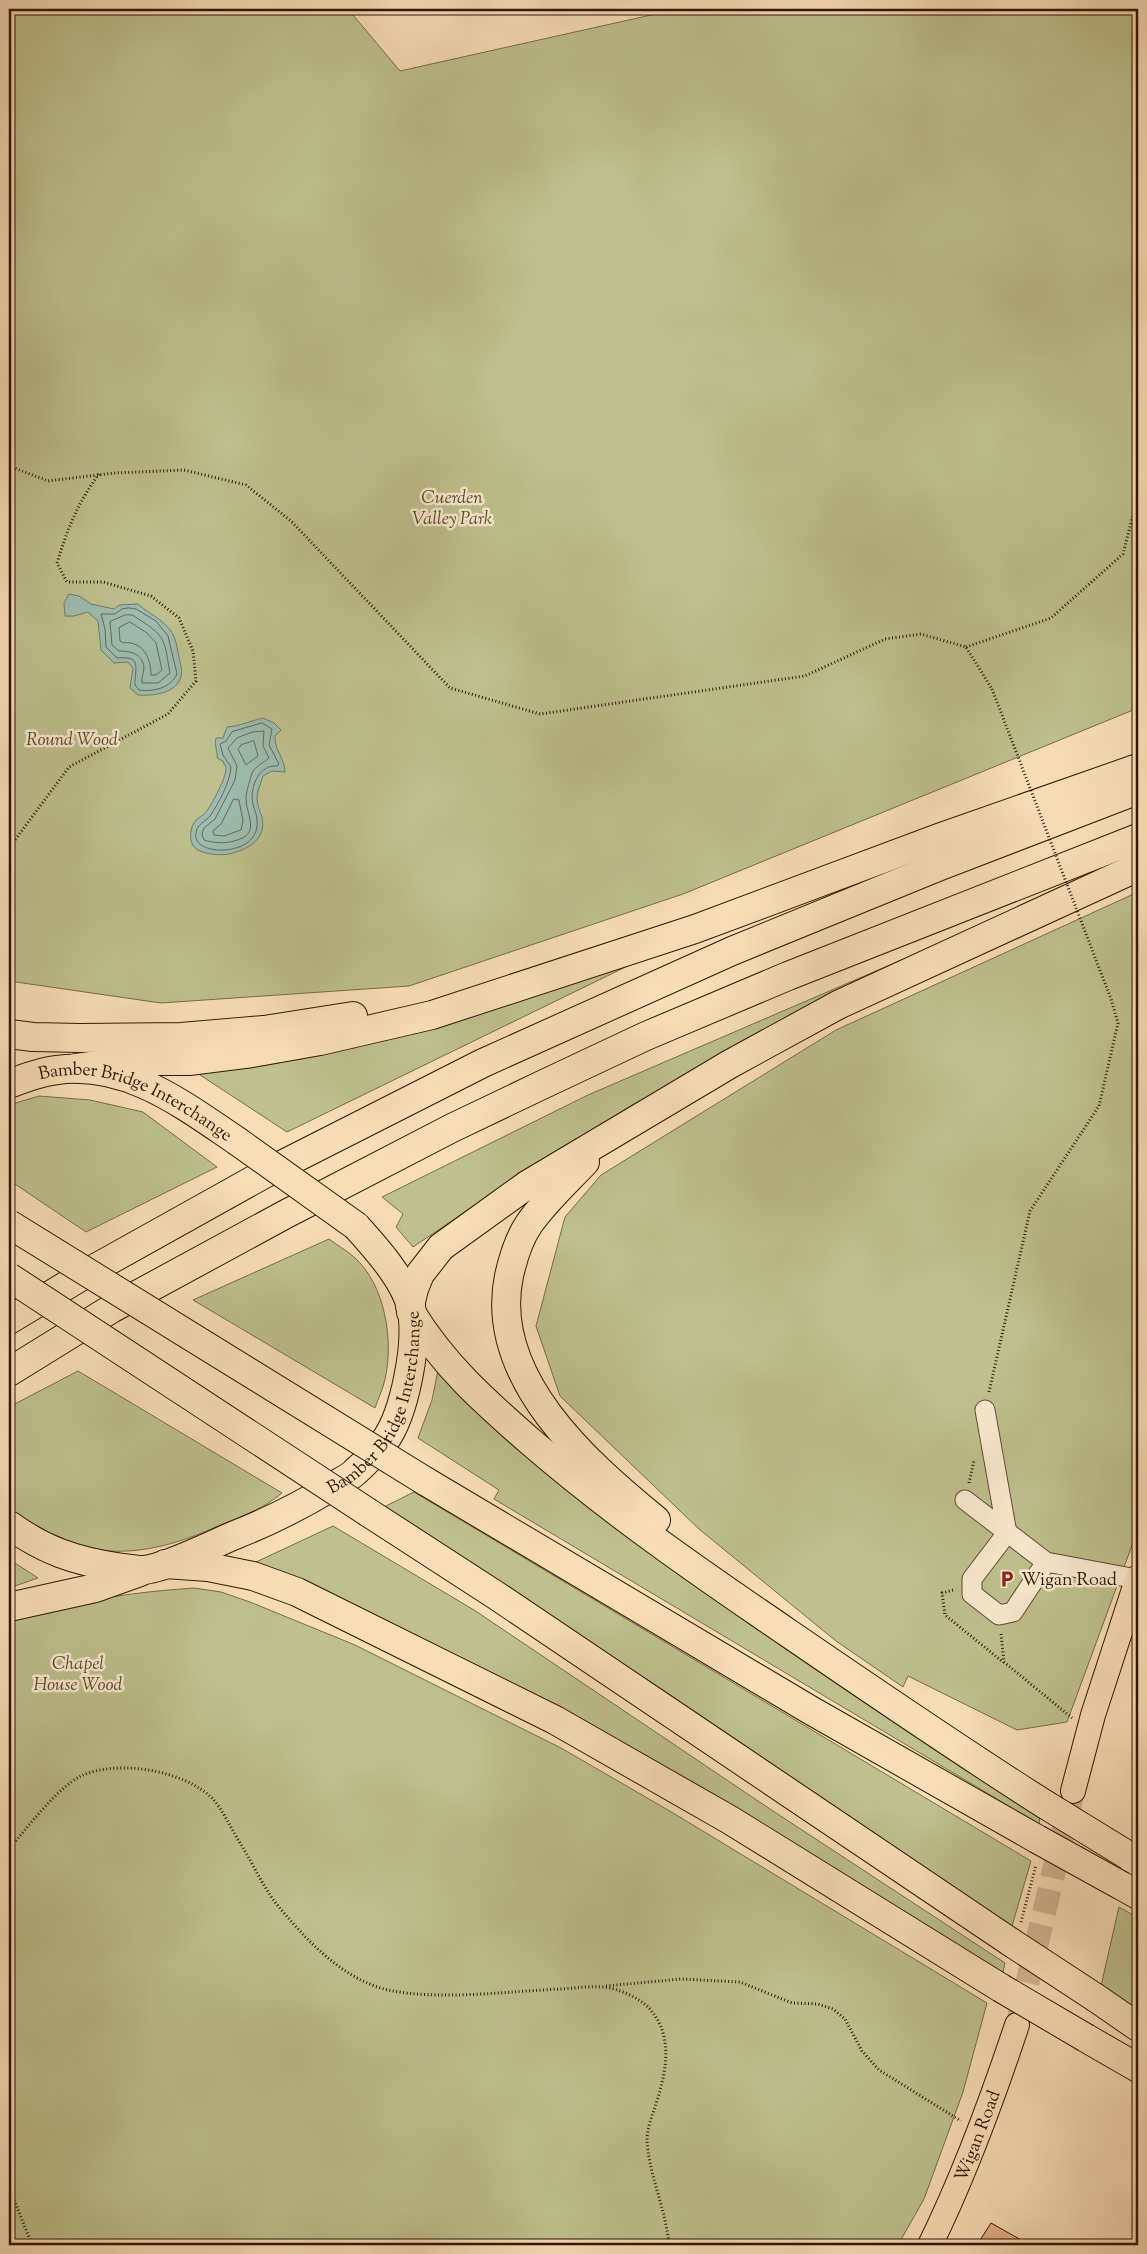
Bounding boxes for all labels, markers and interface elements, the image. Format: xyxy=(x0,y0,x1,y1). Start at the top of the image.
park label: Cuerden Valley Park xyxy=(412,486,492,533)
park label: Round Wood xyxy=(26,728,118,754)
street label: Bamber Bridge Interchange xyxy=(36,1058,237,1149)
street label: Bamber Bridge Interchange xyxy=(323,1309,428,1502)
place label: Wigan Road xyxy=(1021,1568,1117,1594)
parking icon: Wigan Road xyxy=(997,1569,1017,1589)
park label: Chapel House Wood xyxy=(34,1652,122,1699)
street label: Wigan Road xyxy=(949,2087,1008,2186)

